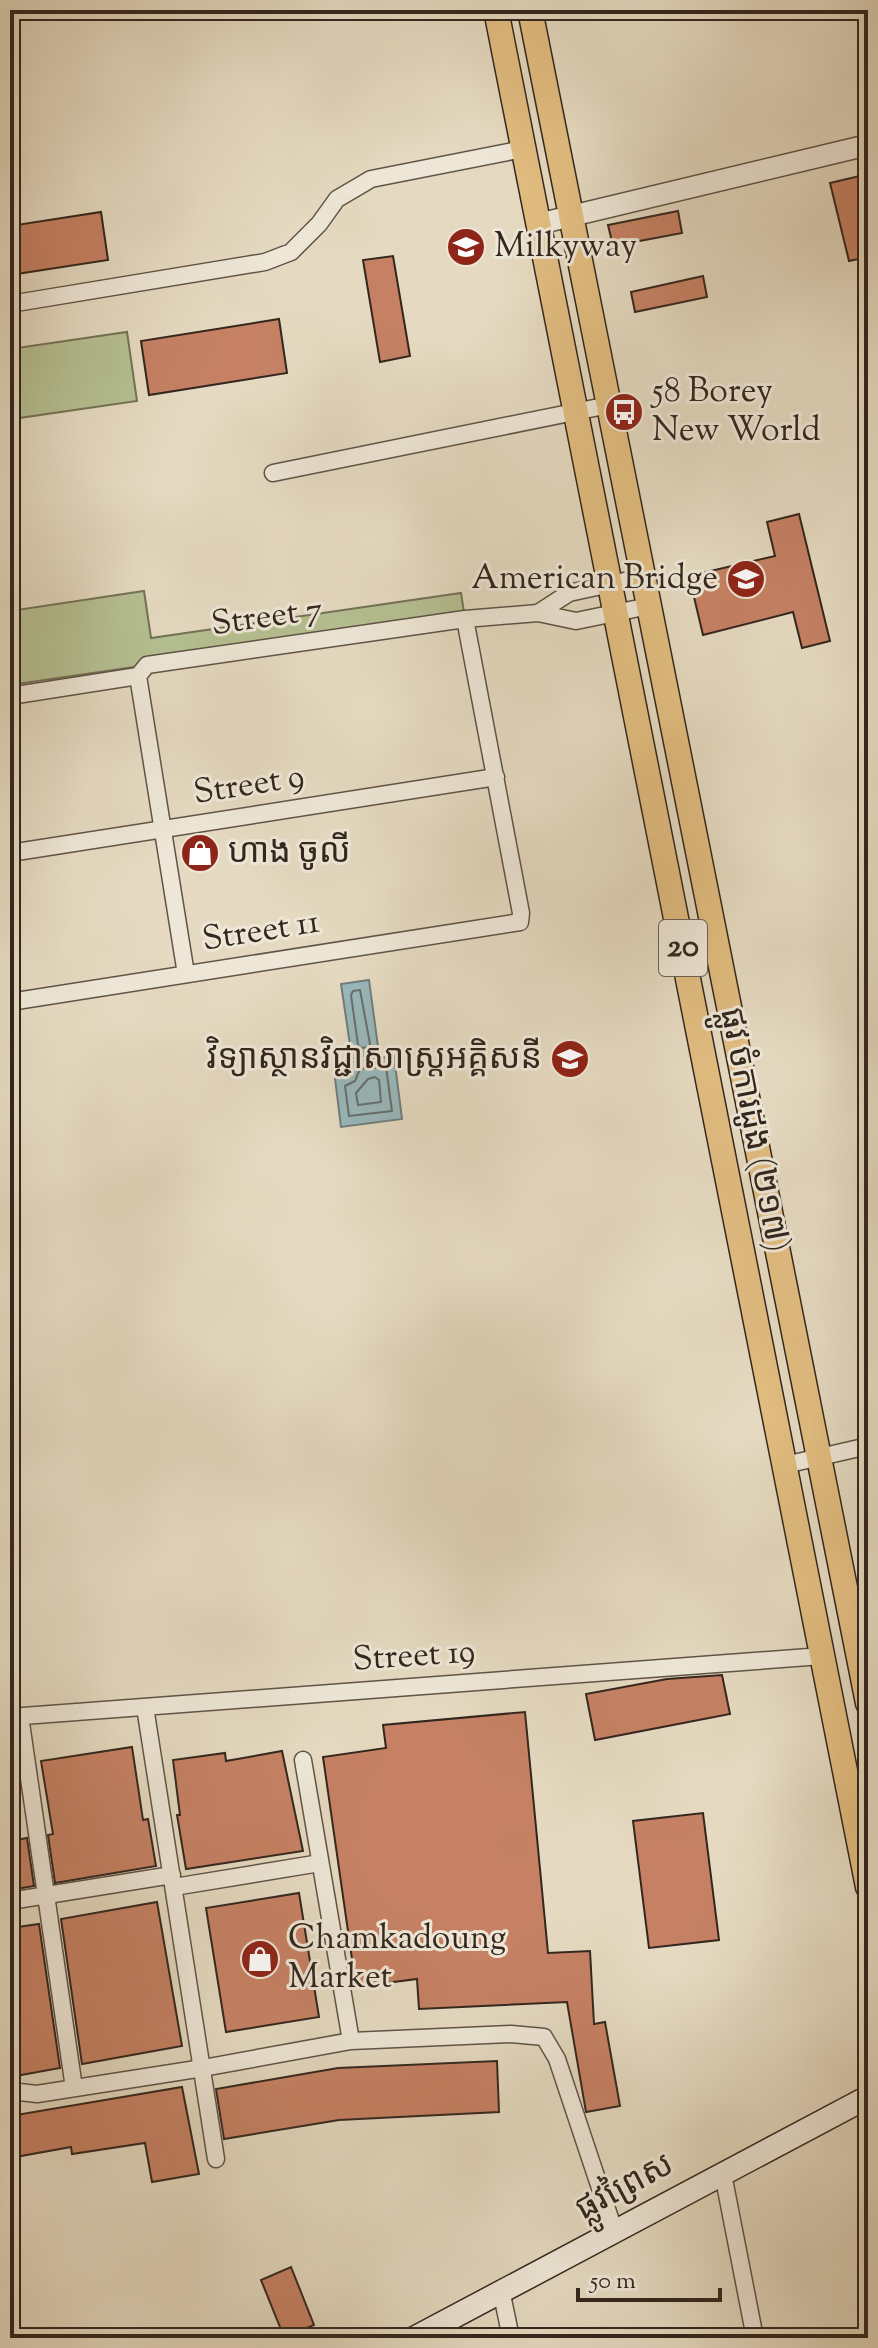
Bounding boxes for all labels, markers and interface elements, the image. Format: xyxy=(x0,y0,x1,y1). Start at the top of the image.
place label: Milkyway xyxy=(494,223,637,272)
school or university icon: Milkyway xyxy=(445,226,487,268)
place label: 58 Borey New World xyxy=(650,368,821,456)
bus stop icon: 58 Borey New World xyxy=(603,391,645,433)
place label: American Bridge xyxy=(471,555,718,604)
school or university icon: American Bridge xyxy=(725,558,767,600)
street label: Street 7 xyxy=(208,586,326,650)
street label: Street 9 xyxy=(190,753,308,819)
place label: ហាង ចូលី xyxy=(228,829,351,878)
shop icon: ហាង ចូលី xyxy=(179,832,221,874)
street label: Street 11 xyxy=(199,899,323,965)
road number: 20 xyxy=(659,920,707,976)
street label: ផ្លូវ ចំការដូង (២១៧) xyxy=(703,1003,801,1257)
place label: វិទ្យាស្ថានវិជ្ជាសាស្រ្តអគ្គិសនី xyxy=(206,1035,542,1084)
school or university icon: វិទ្យាស្ថានវិជ្ជាសាស្រ្តអគ្គិសនី xyxy=(549,1038,591,1080)
street label: Street 19 xyxy=(351,1628,477,1686)
place label: Chamkadoung Market xyxy=(288,1915,506,2003)
shop icon: Chamkadoung Market xyxy=(239,1938,281,1980)
street label: ផ្លូវព្រៃស xyxy=(567,2142,684,2236)
scale bar xyxy=(578,2252,720,2302)
text: 50 m xyxy=(588,2265,636,2299)

